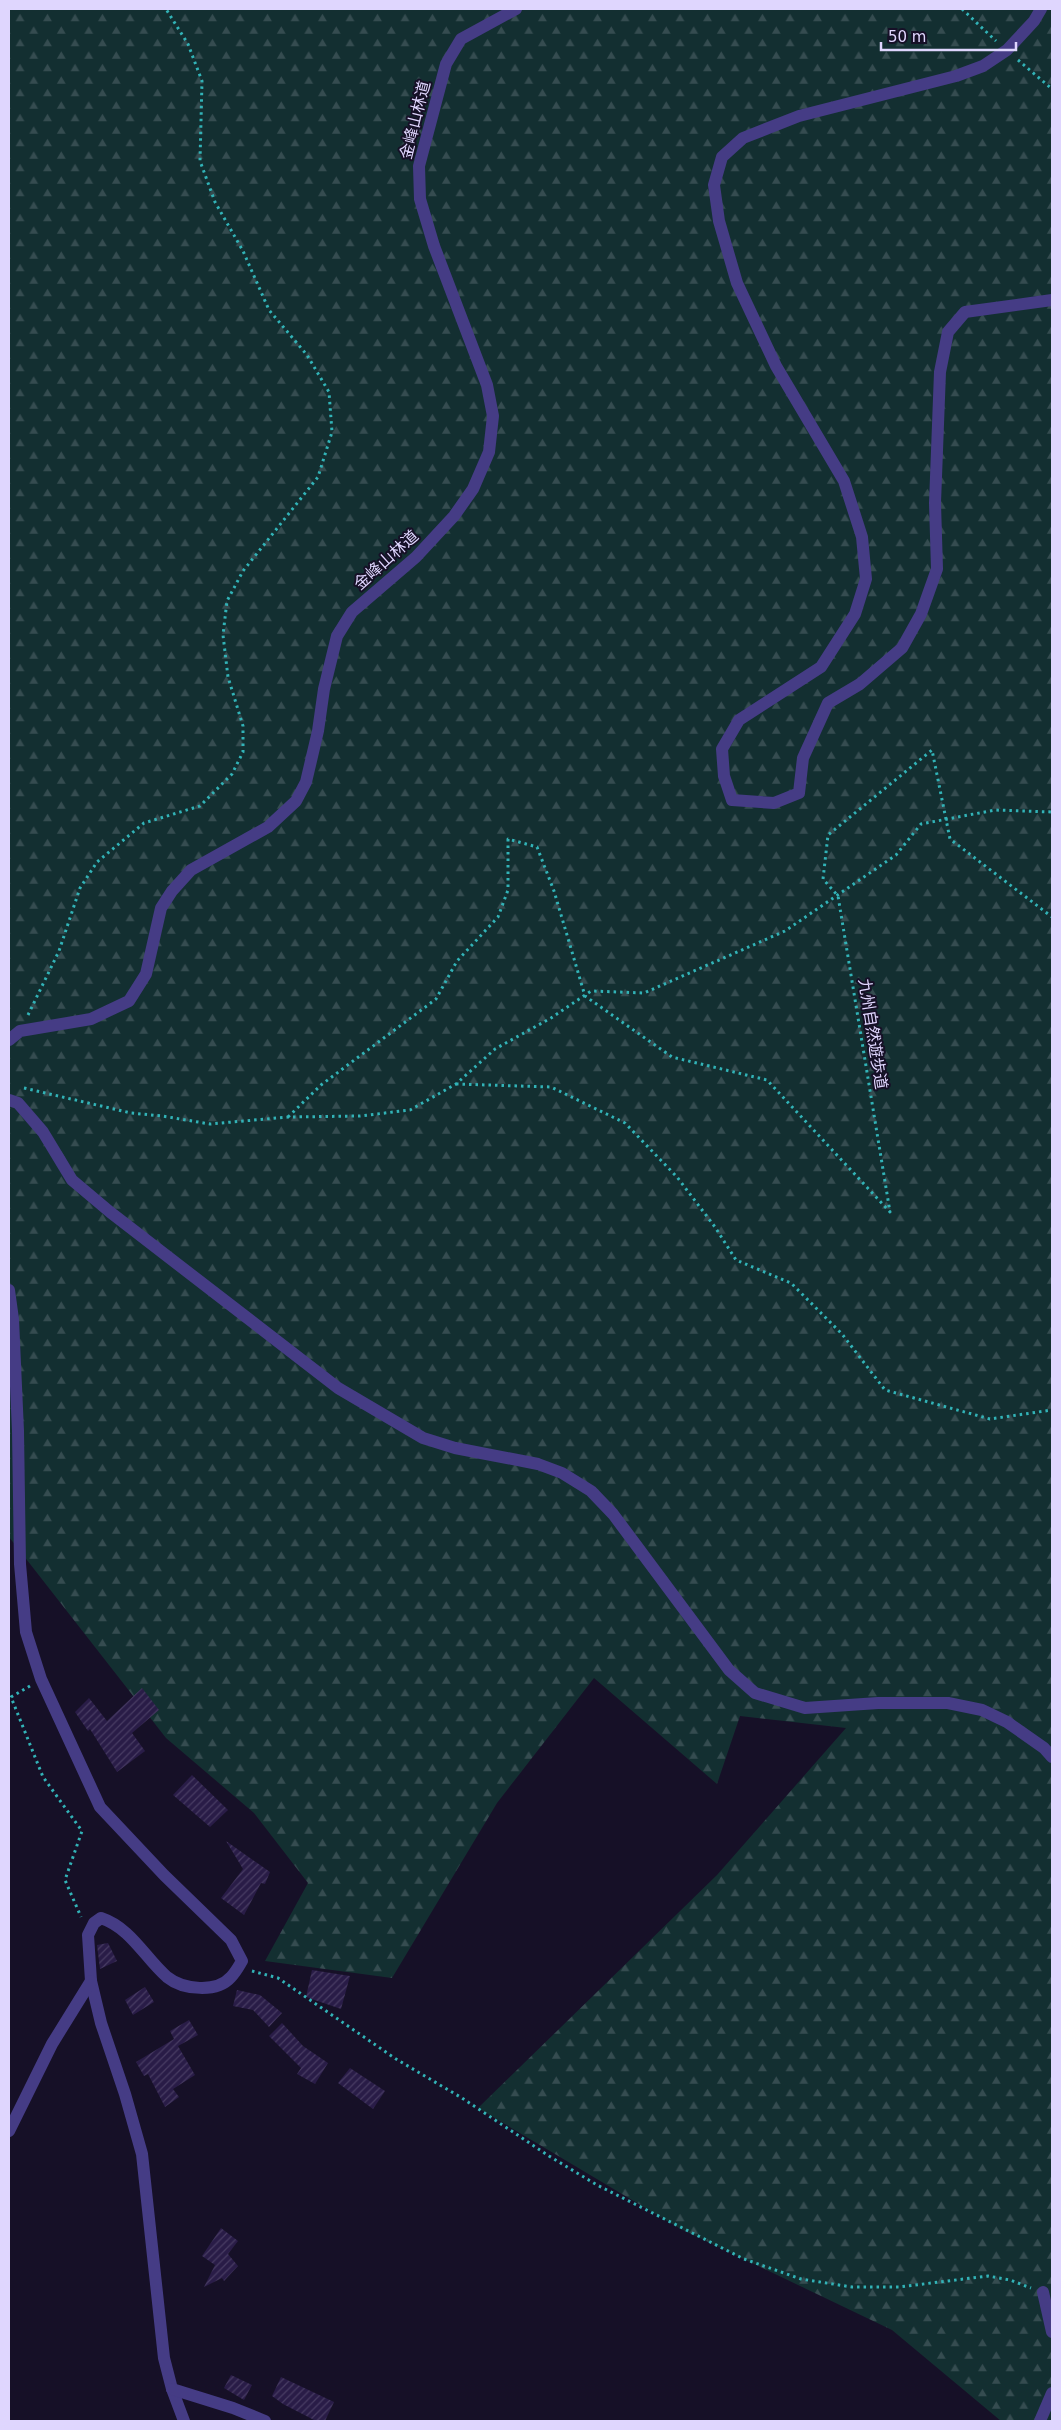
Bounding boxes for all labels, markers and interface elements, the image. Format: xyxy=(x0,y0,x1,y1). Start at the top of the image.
scale bar xyxy=(881,20,1016,52)
text: 50 m xyxy=(888,28,926,46)
street label: 金峰山林道 xyxy=(396,79,434,161)
street label: 金峰山林道 xyxy=(350,526,422,594)
street label: 九州自然遊歩道 xyxy=(855,977,891,1091)

